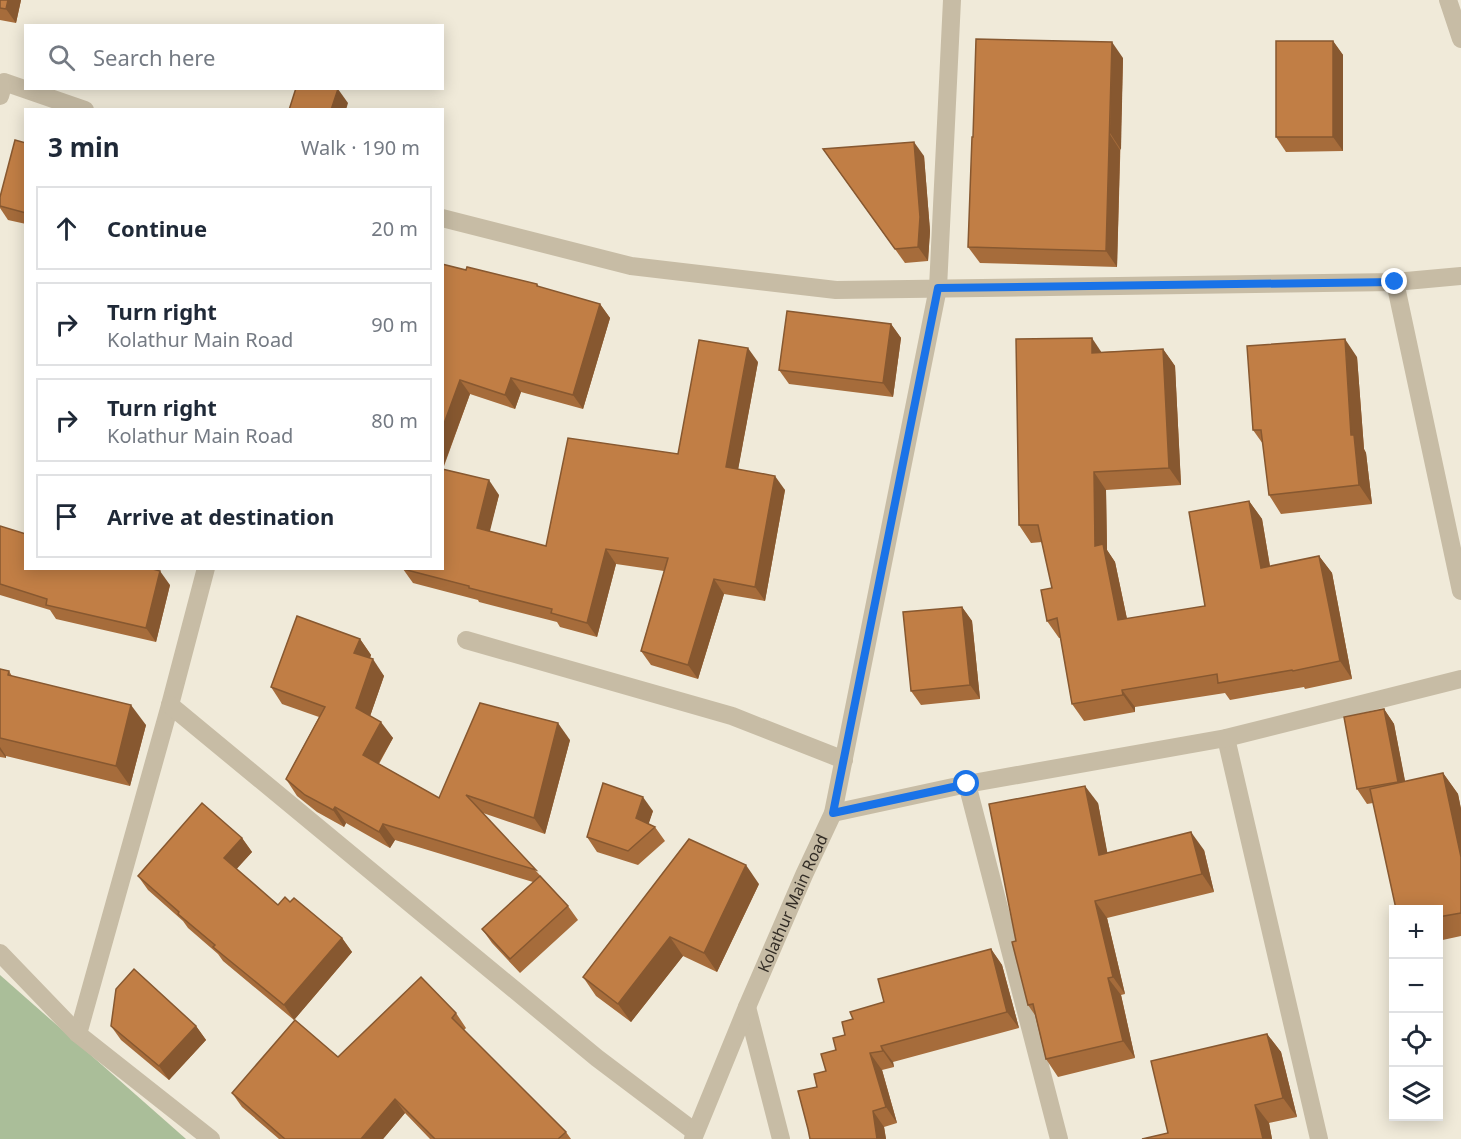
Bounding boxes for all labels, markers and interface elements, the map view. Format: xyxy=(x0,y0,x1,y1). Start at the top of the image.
search box xyxy=(24,24,444,90)
icon: search xyxy=(45,41,78,74)
text: Search here xyxy=(93,42,215,72)
text: 3 min xyxy=(48,129,120,165)
text: Walk · 190 m xyxy=(301,134,420,161)
icon: ahead xyxy=(50,212,83,245)
text: Continue xyxy=(107,213,207,243)
text: 20 m xyxy=(371,215,418,242)
route end xyxy=(1381,268,1407,294)
text: Turn right xyxy=(107,296,217,326)
icon: right xyxy=(50,308,83,341)
text: 90 m xyxy=(371,311,418,338)
text: Kolathur Main Road xyxy=(107,326,293,353)
text: Turn right xyxy=(107,392,217,422)
icon: right xyxy=(50,404,83,437)
text: 80 m xyxy=(371,407,418,434)
text: Kolathur Main Road xyxy=(107,422,293,449)
icon: arrive xyxy=(50,500,83,533)
text: Arrive at destination xyxy=(107,501,334,531)
route start xyxy=(953,770,979,796)
street label: Kolathur Main Road xyxy=(752,830,833,976)
map controls xyxy=(1389,905,1443,1121)
button: + xyxy=(1389,905,1443,959)
button: − xyxy=(1389,959,1443,1013)
button: locate xyxy=(1389,1013,1443,1067)
button: layers xyxy=(1389,1067,1443,1121)

